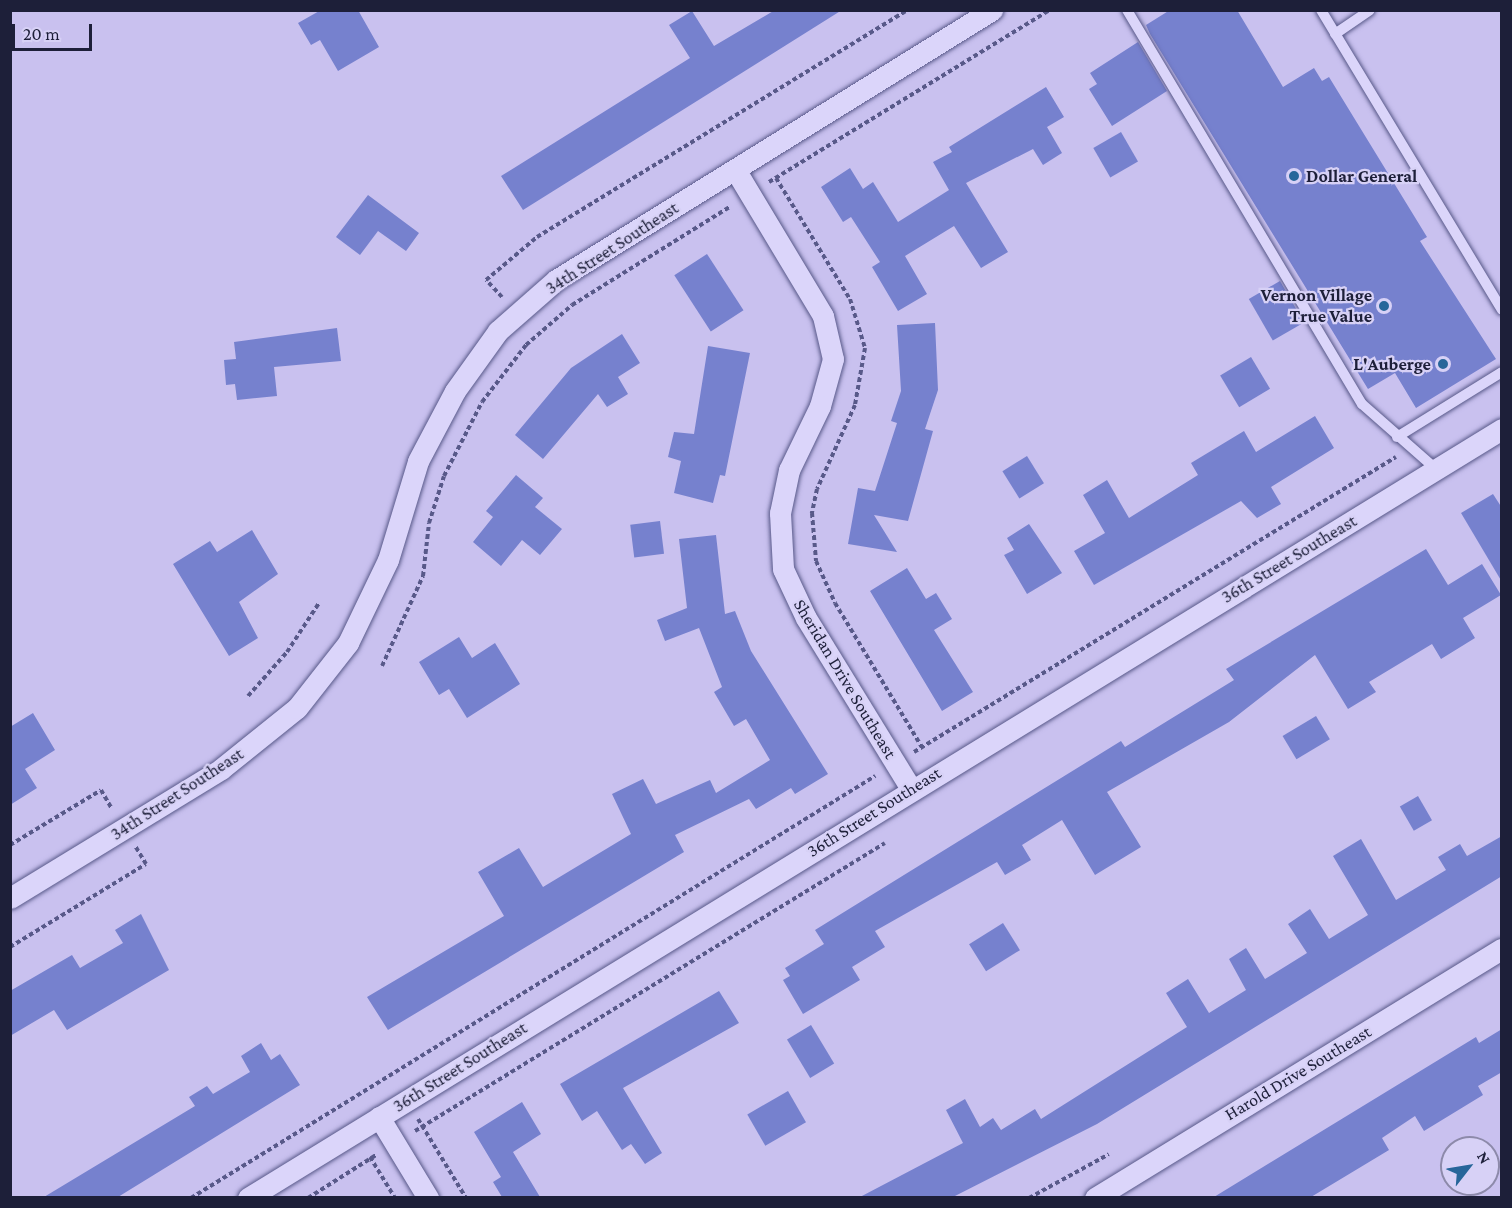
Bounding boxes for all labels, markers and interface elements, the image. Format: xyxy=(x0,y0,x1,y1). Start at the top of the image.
scale bar xyxy=(15,12,94,50)
text: 20 m xyxy=(23,24,60,44)
place label: Dollar General xyxy=(1306,165,1417,187)
marker: Dollar General xyxy=(1287,169,1301,183)
street label: 34th Street Southeast xyxy=(542,197,682,299)
place label: Vernon Village True Value xyxy=(1261,285,1372,328)
marker: Vernon Village True Value xyxy=(1377,299,1391,313)
place label: L'Auberge xyxy=(1353,353,1431,375)
marker: L'Auberge xyxy=(1436,357,1450,371)
street label: 36th Street Southeast xyxy=(1217,510,1361,608)
street label: Sheridan Drive Southeast xyxy=(789,595,901,763)
street label: 34th Street Southeast xyxy=(107,743,247,845)
street label: 36th Street Southeast xyxy=(803,762,945,862)
street label: 36th Street Southeast xyxy=(389,1017,531,1117)
street label: Harold Drive Southeast xyxy=(1221,1021,1375,1125)
north arrow xyxy=(1440,1136,1500,1196)
text: N xyxy=(1474,1148,1494,1167)

